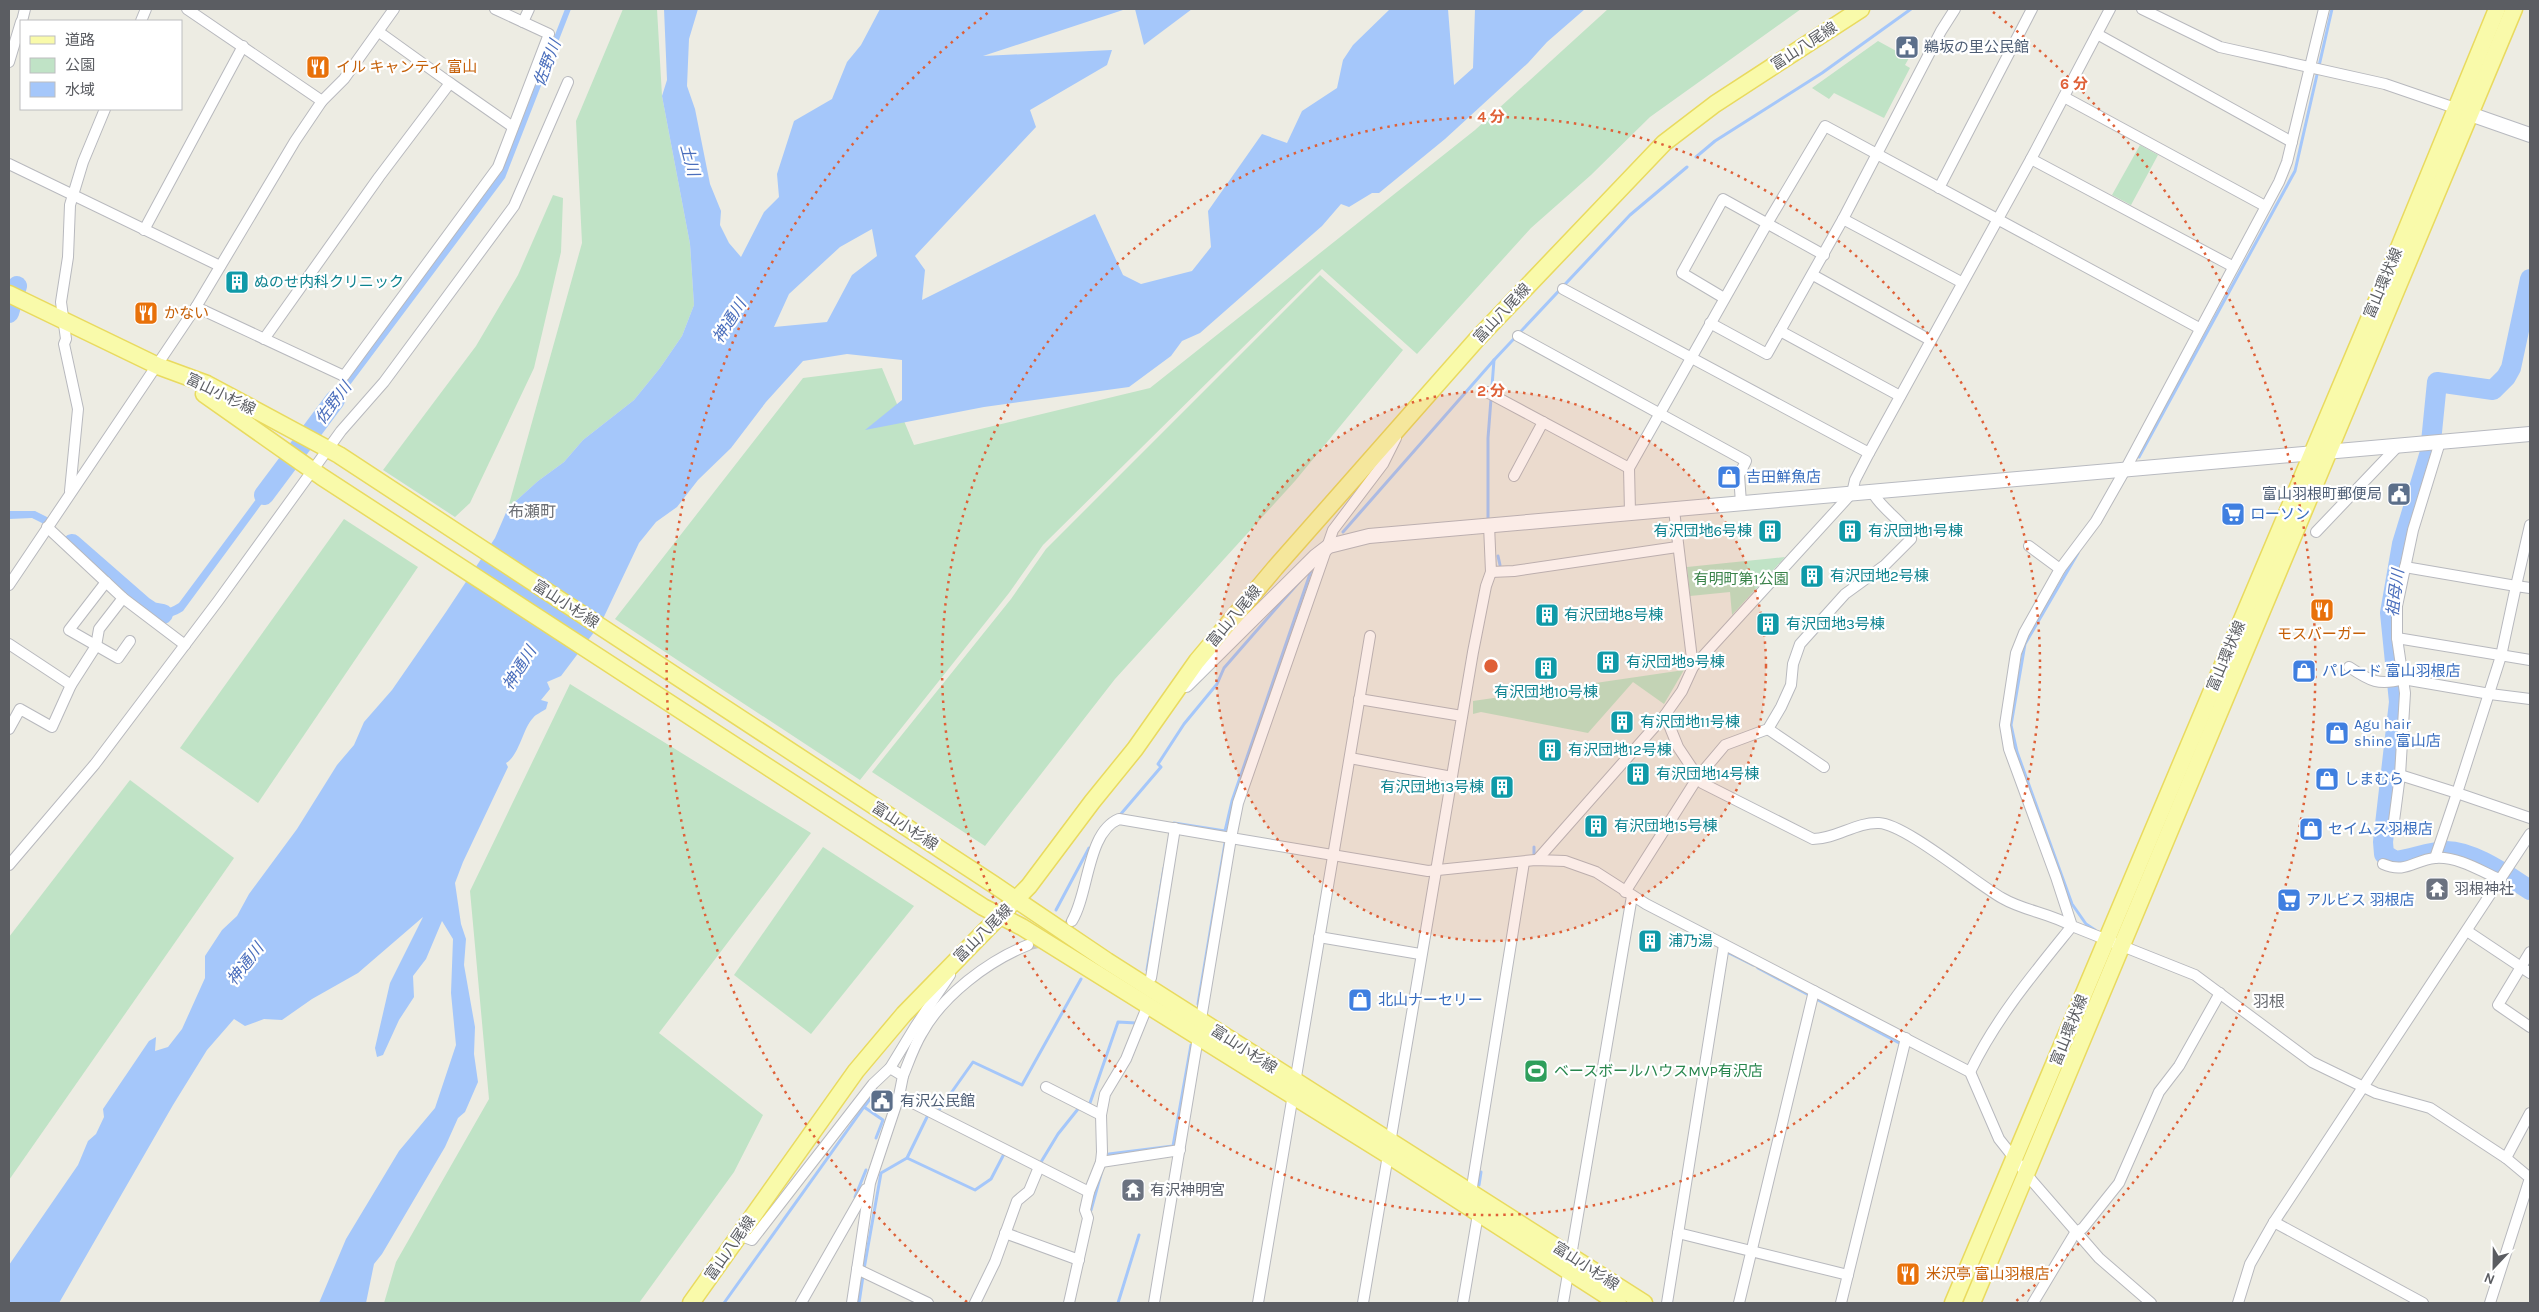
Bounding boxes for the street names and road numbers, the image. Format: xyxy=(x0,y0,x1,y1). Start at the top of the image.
street label: 富山八尾線 xyxy=(1768,18,1840,74)
street label: 富山環状線 xyxy=(2360,245,2406,321)
street label: 富山八尾線 xyxy=(1470,279,1534,347)
street label: 富山小杉線 xyxy=(183,369,259,419)
street label: 富山小杉線 xyxy=(530,576,602,632)
street label: 富山八尾線 xyxy=(1203,581,1265,651)
street label: 富山環状線 xyxy=(2203,618,2249,694)
street label: 富山小杉線 xyxy=(869,798,941,854)
street label: 富山八尾線 xyxy=(950,900,1016,966)
street label: 富山環状線 xyxy=(2047,992,2091,1068)
street label: 富山小杉線 xyxy=(1208,1021,1280,1077)
street label: 富山八尾線 xyxy=(701,1212,759,1284)
street label: 富山小杉線 xyxy=(1550,1238,1622,1294)

